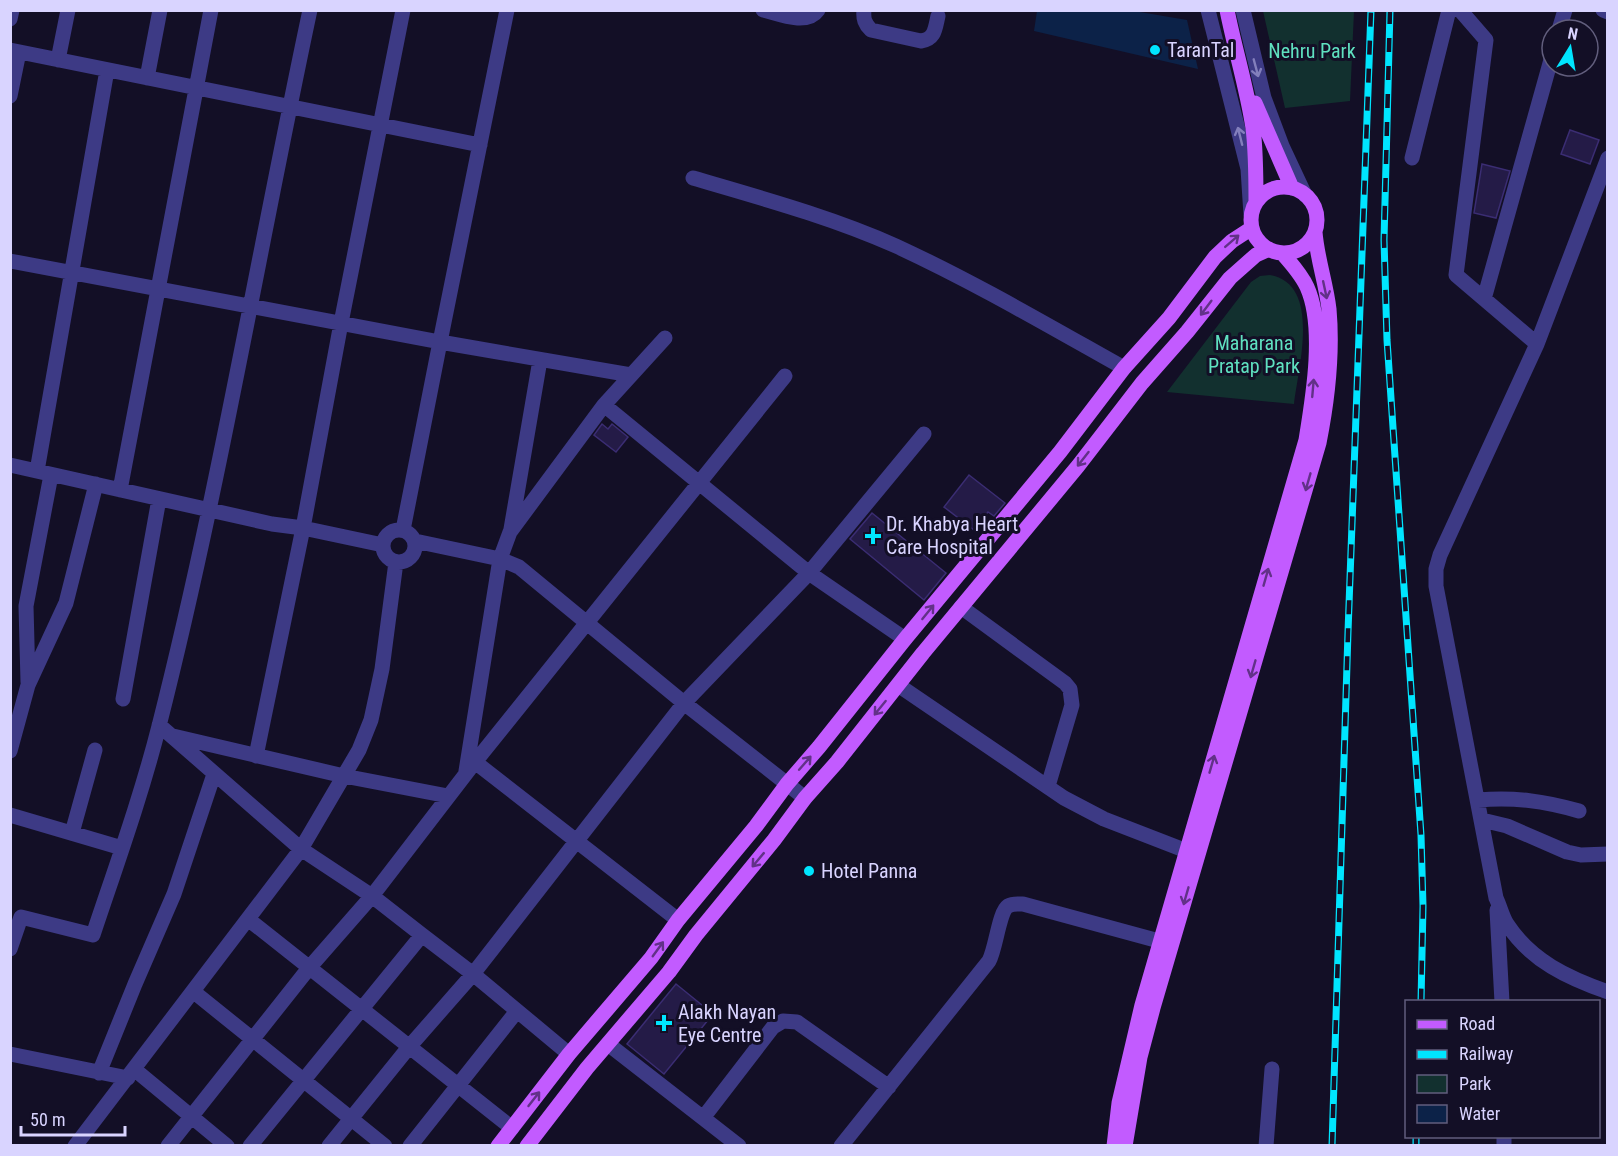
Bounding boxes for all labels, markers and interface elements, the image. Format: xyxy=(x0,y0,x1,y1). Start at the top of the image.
north arrow xyxy=(1540,18,1600,78)
text: N xyxy=(1566,24,1579,44)
place label: TaranTal xyxy=(1167,38,1234,62)
park label: Nehru Park xyxy=(1268,39,1356,63)
marker: TaranTal xyxy=(1148,43,1162,57)
one-way arrow xyxy=(1251,58,1262,77)
one-way arrow xyxy=(1233,127,1245,146)
one-way arrow xyxy=(1224,234,1239,248)
one-way arrow xyxy=(1320,279,1331,299)
one-way arrow xyxy=(1199,300,1212,316)
park label: Maharana Pratap Park xyxy=(1208,331,1300,378)
one-way arrow xyxy=(1308,378,1319,398)
one-way arrow xyxy=(1076,451,1089,467)
one-way arrow xyxy=(1302,472,1313,491)
place label: Dr. Khabya Heart Care Hospital xyxy=(886,512,1018,559)
marker: Dr. Khabya Heart Care Hospital xyxy=(864,527,882,545)
one-way arrow xyxy=(1261,568,1272,587)
one-way arrow xyxy=(921,604,934,620)
one-way arrow xyxy=(1247,659,1258,678)
one-way arrow xyxy=(873,700,887,715)
one-way arrow xyxy=(1207,755,1218,774)
one-way arrow xyxy=(798,756,812,771)
one-way arrow xyxy=(751,852,765,867)
place label: Hotel Panna xyxy=(821,859,917,883)
marker: Hotel Panna xyxy=(802,864,816,878)
one-way arrow xyxy=(1180,886,1191,905)
one-way arrow xyxy=(652,941,664,957)
place label: Alakh Nayan Eye Centre xyxy=(678,1000,776,1047)
legend xyxy=(1405,1000,1600,1138)
text: Road xyxy=(1459,1013,1495,1034)
marker: Alakh Nayan Eye Centre xyxy=(655,1014,673,1032)
text: Railway xyxy=(1459,1043,1514,1064)
text: Park xyxy=(1459,1073,1491,1094)
one-way arrow xyxy=(528,1092,540,1108)
scale bar xyxy=(21,1099,124,1137)
text: Water xyxy=(1459,1103,1501,1124)
text: 50 m xyxy=(30,1109,65,1130)

